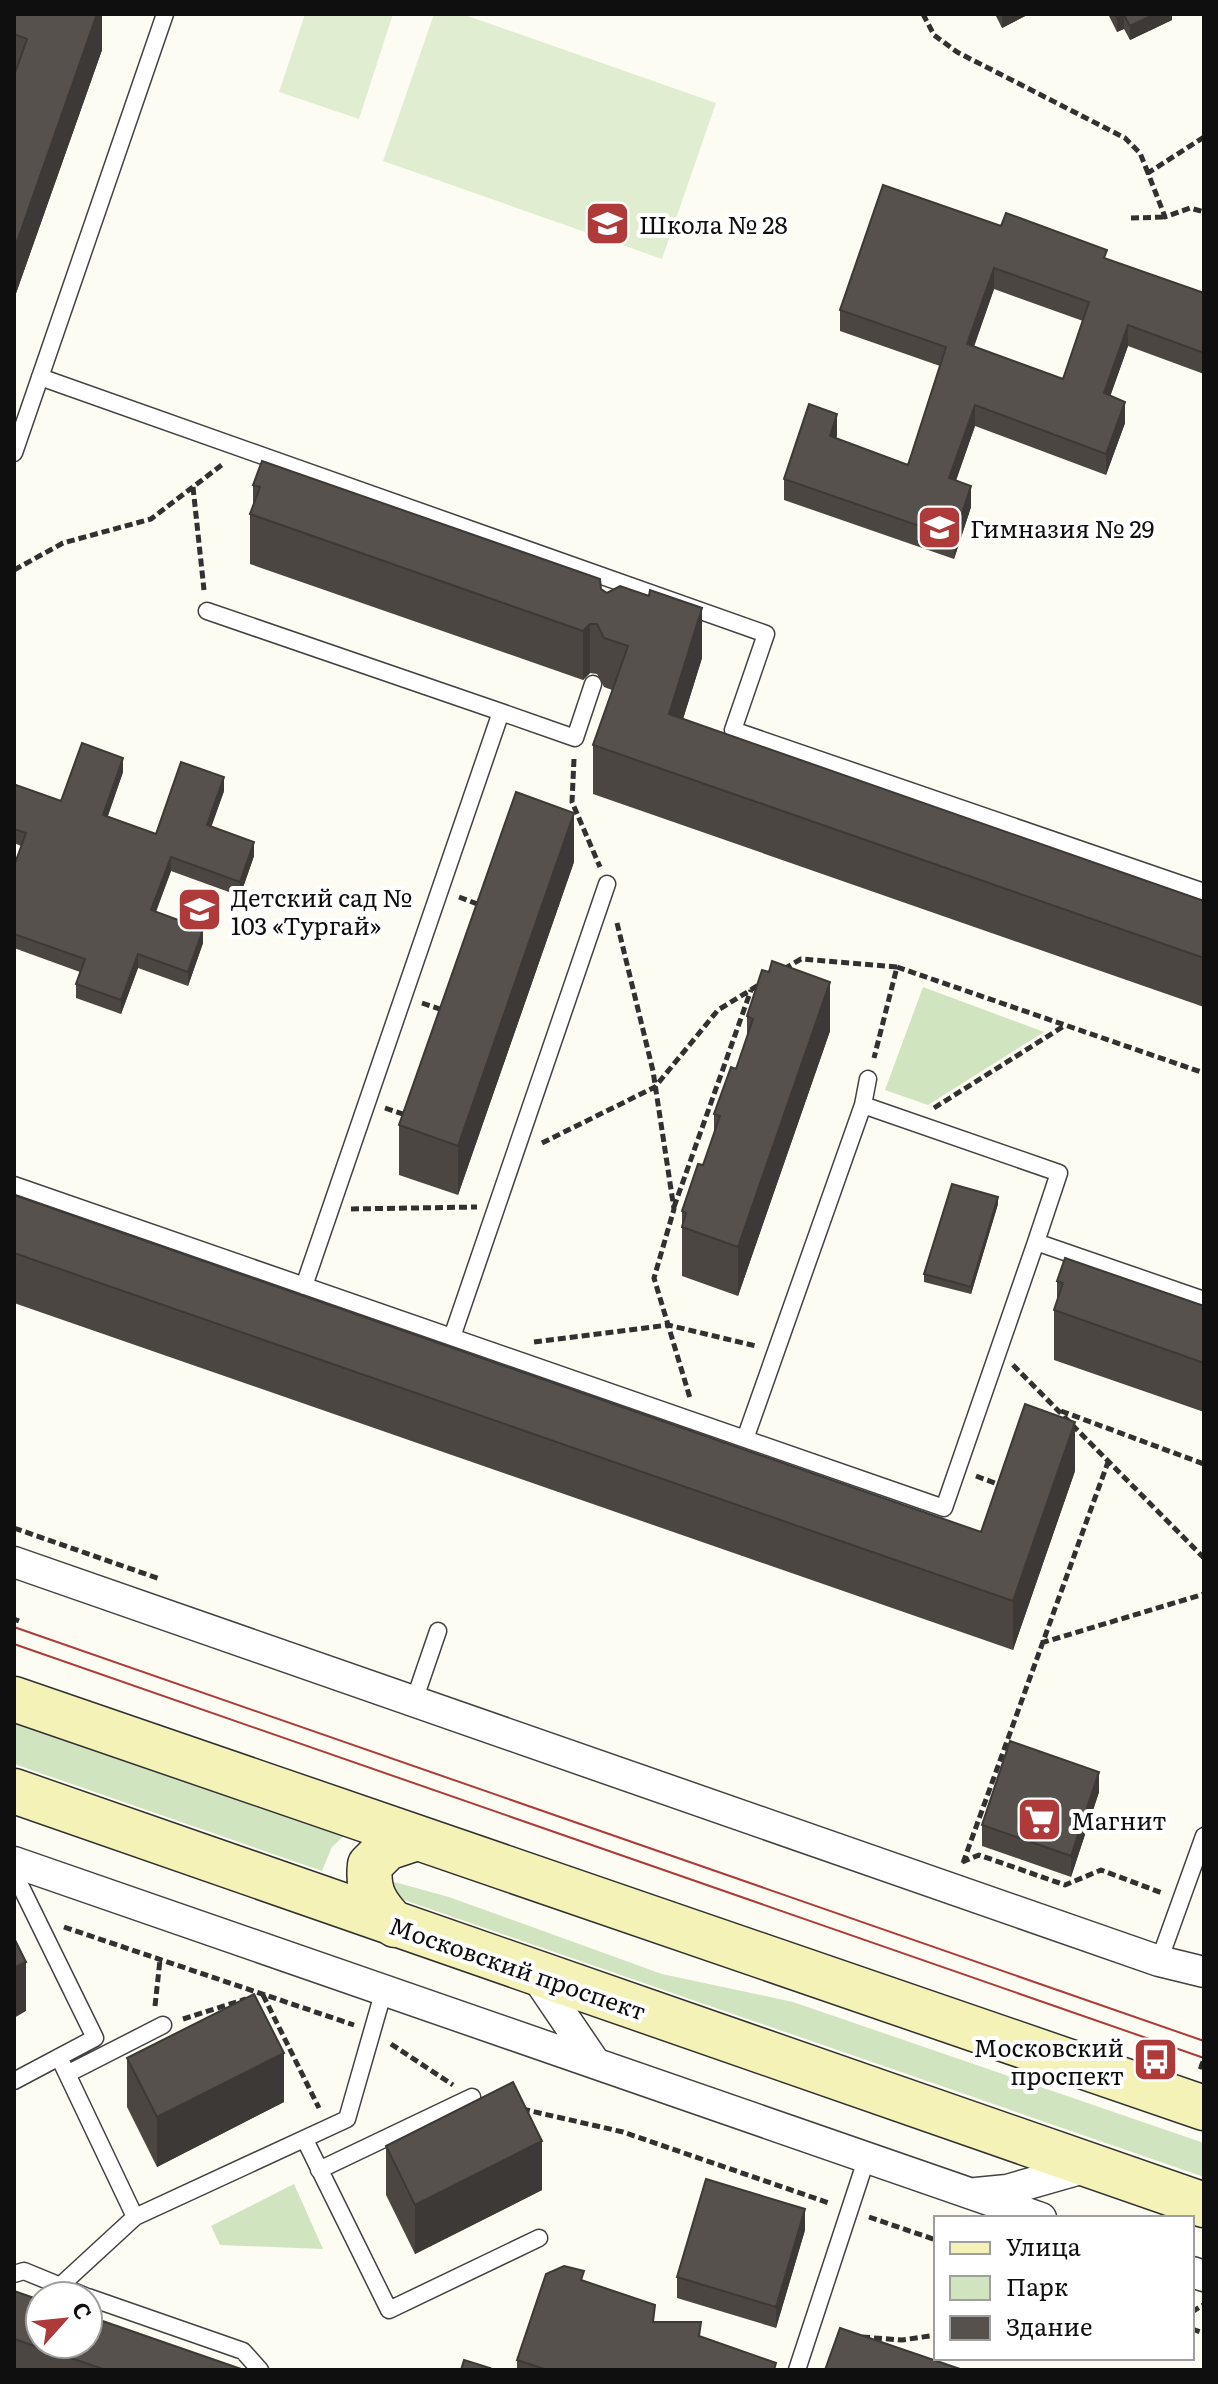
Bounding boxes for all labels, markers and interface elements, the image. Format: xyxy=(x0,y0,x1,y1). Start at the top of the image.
school or university icon: Школа № 28 xyxy=(584,199,632,247)
place label: Школа № 28 xyxy=(639,206,788,241)
school or university icon: Гимназия № 29 xyxy=(915,503,963,551)
place label: Гимназия № 29 xyxy=(970,510,1154,545)
place label: Детский сад № 103 «Тургай» xyxy=(231,879,413,942)
school or university icon: Детский сад № 103 «Тургай» xyxy=(176,886,224,934)
supermarket icon: Магнит xyxy=(1016,1795,1064,1843)
place label: Магнит xyxy=(1071,1802,1167,1837)
street label: Московский проспект xyxy=(385,1907,651,2027)
place label: Московский проспект xyxy=(973,2029,1124,2092)
bus stop icon: Московский проспект xyxy=(1131,2036,1179,2084)
legend xyxy=(934,2216,1194,2360)
text: Улица xyxy=(1006,2228,1081,2263)
text: Парк xyxy=(1006,2268,1068,2303)
north arrow xyxy=(24,2280,104,2360)
text: С xyxy=(65,2296,101,2325)
text: Здание xyxy=(1006,2308,1092,2343)

